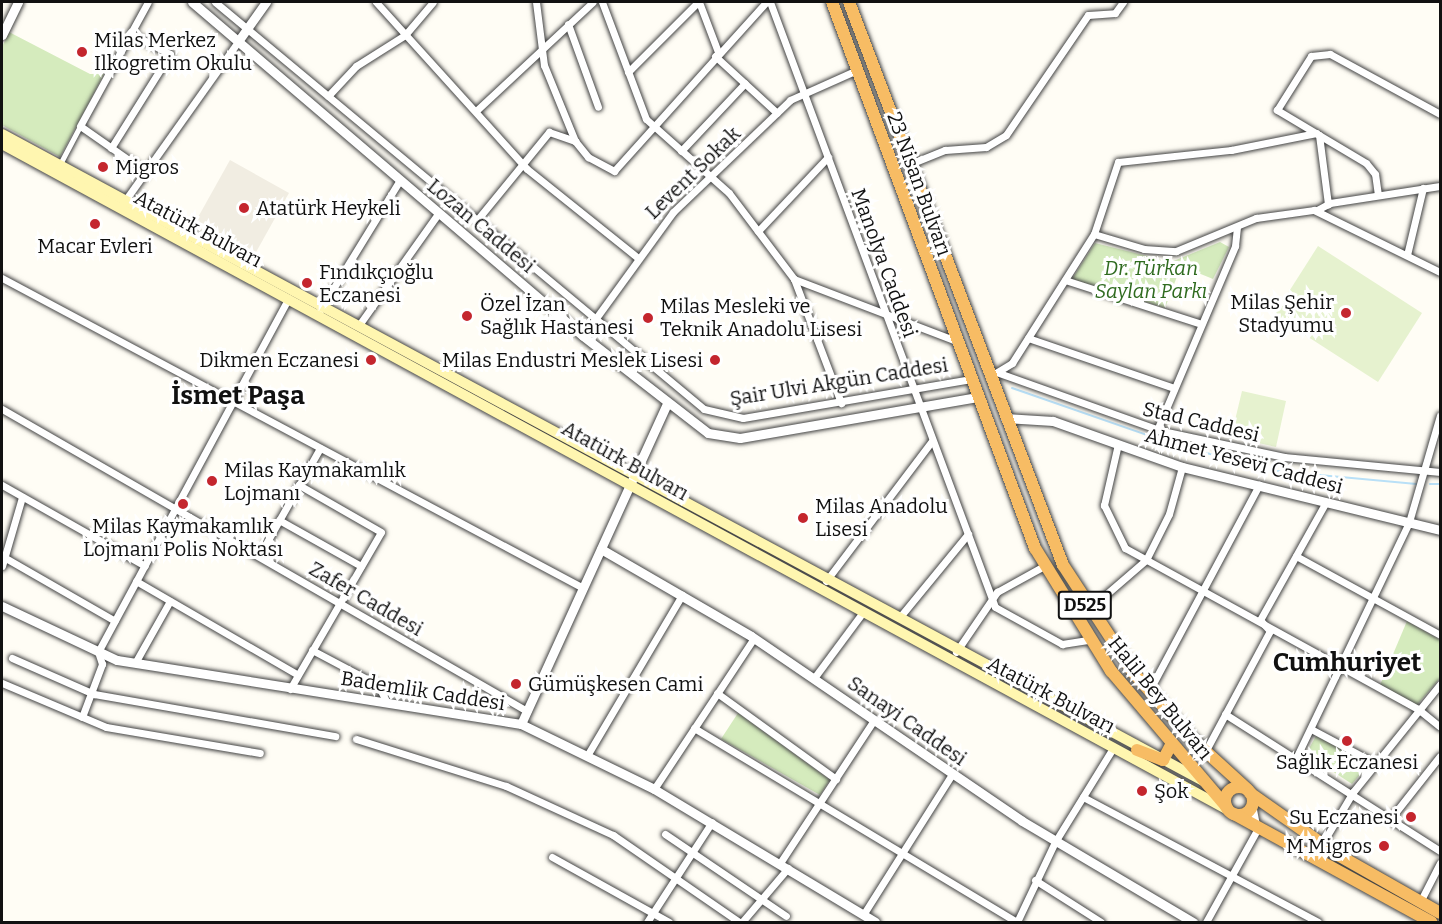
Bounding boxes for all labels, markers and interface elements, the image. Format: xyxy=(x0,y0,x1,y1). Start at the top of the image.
place label: Milas Merkez Ilkogretim Okulu xyxy=(94,28,252,75)
marker: Milas Merkez Ilkogretim Okulu xyxy=(75,45,89,59)
street label: 23 Nisan Bulvarı xyxy=(882,109,956,259)
street label: Levent Sokak xyxy=(641,122,745,224)
place label: Migros xyxy=(115,155,179,179)
marker: Migros xyxy=(96,160,110,174)
street label: Lozan Caddesi xyxy=(422,174,540,278)
street label: Atatürk Bulvarı xyxy=(130,185,266,273)
street label: Manolya Caddesi xyxy=(846,185,922,341)
place label: Atatürk Heykeli xyxy=(256,196,401,220)
marker: Atatürk Heykeli xyxy=(237,201,251,215)
marker: Macar Evleri xyxy=(88,217,102,231)
place label: Macar Evleri xyxy=(37,234,153,258)
park label: Dr. Türkan Saylan Parkı xyxy=(1095,257,1207,304)
place label: Fındıkçıoğlu Eczanesi xyxy=(319,260,434,307)
marker: Fındıkçıoğlu Eczanesi xyxy=(300,276,314,290)
place label: Milas Şehir Stadyumu xyxy=(1230,290,1334,337)
place label: Özel İzan Sağlık Hastanesi xyxy=(480,292,634,339)
place label: Milas Mesleki ve Teknik Anadolu Lisesi xyxy=(660,294,862,341)
marker: Milas Şehir Stadyumu xyxy=(1339,306,1353,320)
marker: Özel İzan Sağlık Hastanesi xyxy=(458,307,476,325)
marker: Milas Mesleki ve Teknik Anadolu Lisesi xyxy=(641,311,655,325)
place label: Dikmen Eczanesi xyxy=(199,348,359,372)
place label: Milas Endustri Meslek Lisesi xyxy=(442,348,703,372)
marker: Dikmen Eczanesi xyxy=(364,353,378,367)
marker: Milas Endustri Meslek Lisesi xyxy=(708,353,722,367)
street label: Şair Ulvi Akgün Caddesi xyxy=(728,353,950,411)
district label: İsmet Paşa xyxy=(171,380,305,412)
street label: Stad Caddesi xyxy=(1140,397,1262,447)
street label: Atatürk Bulvarı xyxy=(558,416,692,506)
street label: Ahmet Yesevi Caddesi xyxy=(1142,423,1346,499)
place label: Milas Kaymakamlık Lojmanı xyxy=(224,458,406,505)
marker: Milas Kaymakamlık Lojmanı xyxy=(205,474,219,488)
place label: Milas Anadolu Lisesi xyxy=(815,494,948,541)
marker: Milas Kaymakamlık Lojmanı Polis Noktası xyxy=(176,497,190,511)
marker: Milas Anadolu Lisesi xyxy=(796,511,810,525)
place label: Milas Kaymakamlık Lojmanı Polis Noktası xyxy=(83,514,283,561)
street label: Zafer Caddesi xyxy=(305,557,427,641)
road number: D525 xyxy=(1056,590,1114,620)
street label: Halil Bey Bulvarı xyxy=(1103,631,1217,765)
district label: Cumhuriyet xyxy=(1273,647,1421,679)
street label: Atatürk Bulvarı xyxy=(983,651,1119,739)
street label: Bademlik Caddesi xyxy=(339,666,507,716)
street label: Sanayi Caddesi xyxy=(843,671,971,771)
place label: Gümüşkesen Cami xyxy=(528,672,703,696)
marker: Gümüşkesen Cami xyxy=(509,677,523,691)
marker: Sağlık Eczanesi xyxy=(1340,734,1354,748)
place label: Sağlık Eczanesi xyxy=(1276,750,1418,774)
place label: Şok xyxy=(1154,779,1189,803)
marker: Şok xyxy=(1135,784,1149,798)
place label: Su Eczanesi xyxy=(1289,805,1399,829)
marker: Su Eczanesi xyxy=(1404,810,1418,824)
place label: M Migros xyxy=(1286,834,1372,858)
marker: M Migros xyxy=(1377,839,1391,853)

